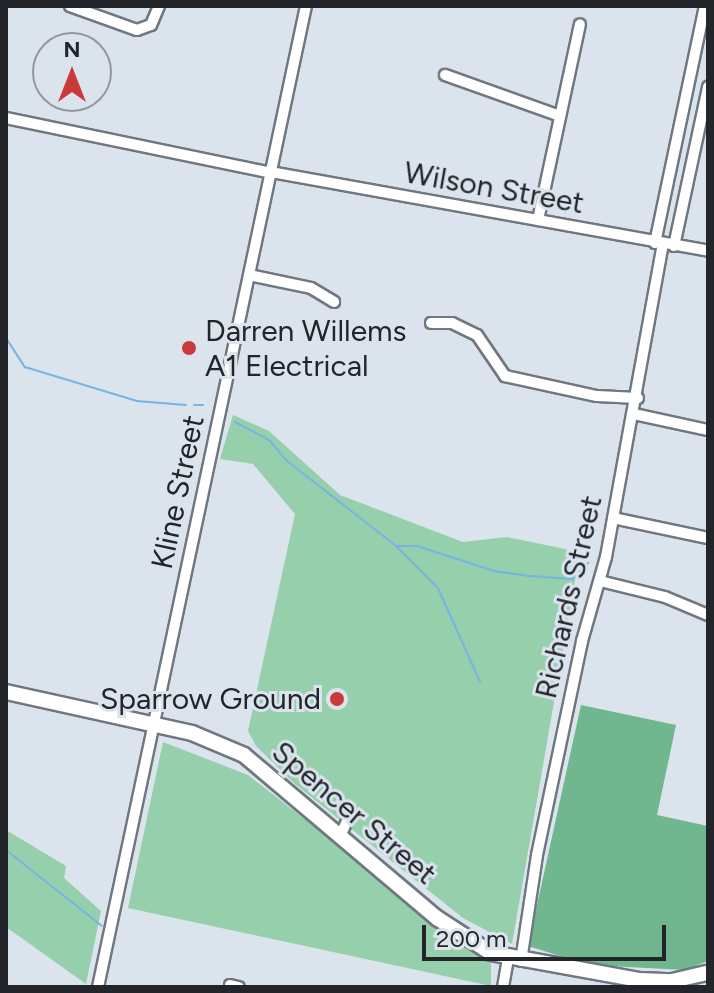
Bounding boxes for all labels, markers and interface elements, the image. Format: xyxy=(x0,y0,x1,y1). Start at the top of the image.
north arrow xyxy=(32,32,112,112)
text: N xyxy=(63,36,81,63)
street label: Wilson Street xyxy=(401,154,587,222)
place label: Darren Willems A1 Electrical xyxy=(205,313,407,384)
marker: Darren Willems A1 Electrical xyxy=(180,339,198,357)
street label: Kline Street xyxy=(144,412,212,572)
street label: Richards Street xyxy=(528,492,610,702)
place label: Sparrow Ground xyxy=(100,681,321,717)
marker: Sparrow Ground xyxy=(328,690,346,708)
street label: Spencer Street xyxy=(265,734,443,892)
scale bar xyxy=(426,909,670,959)
text: 200 m xyxy=(436,924,507,953)

